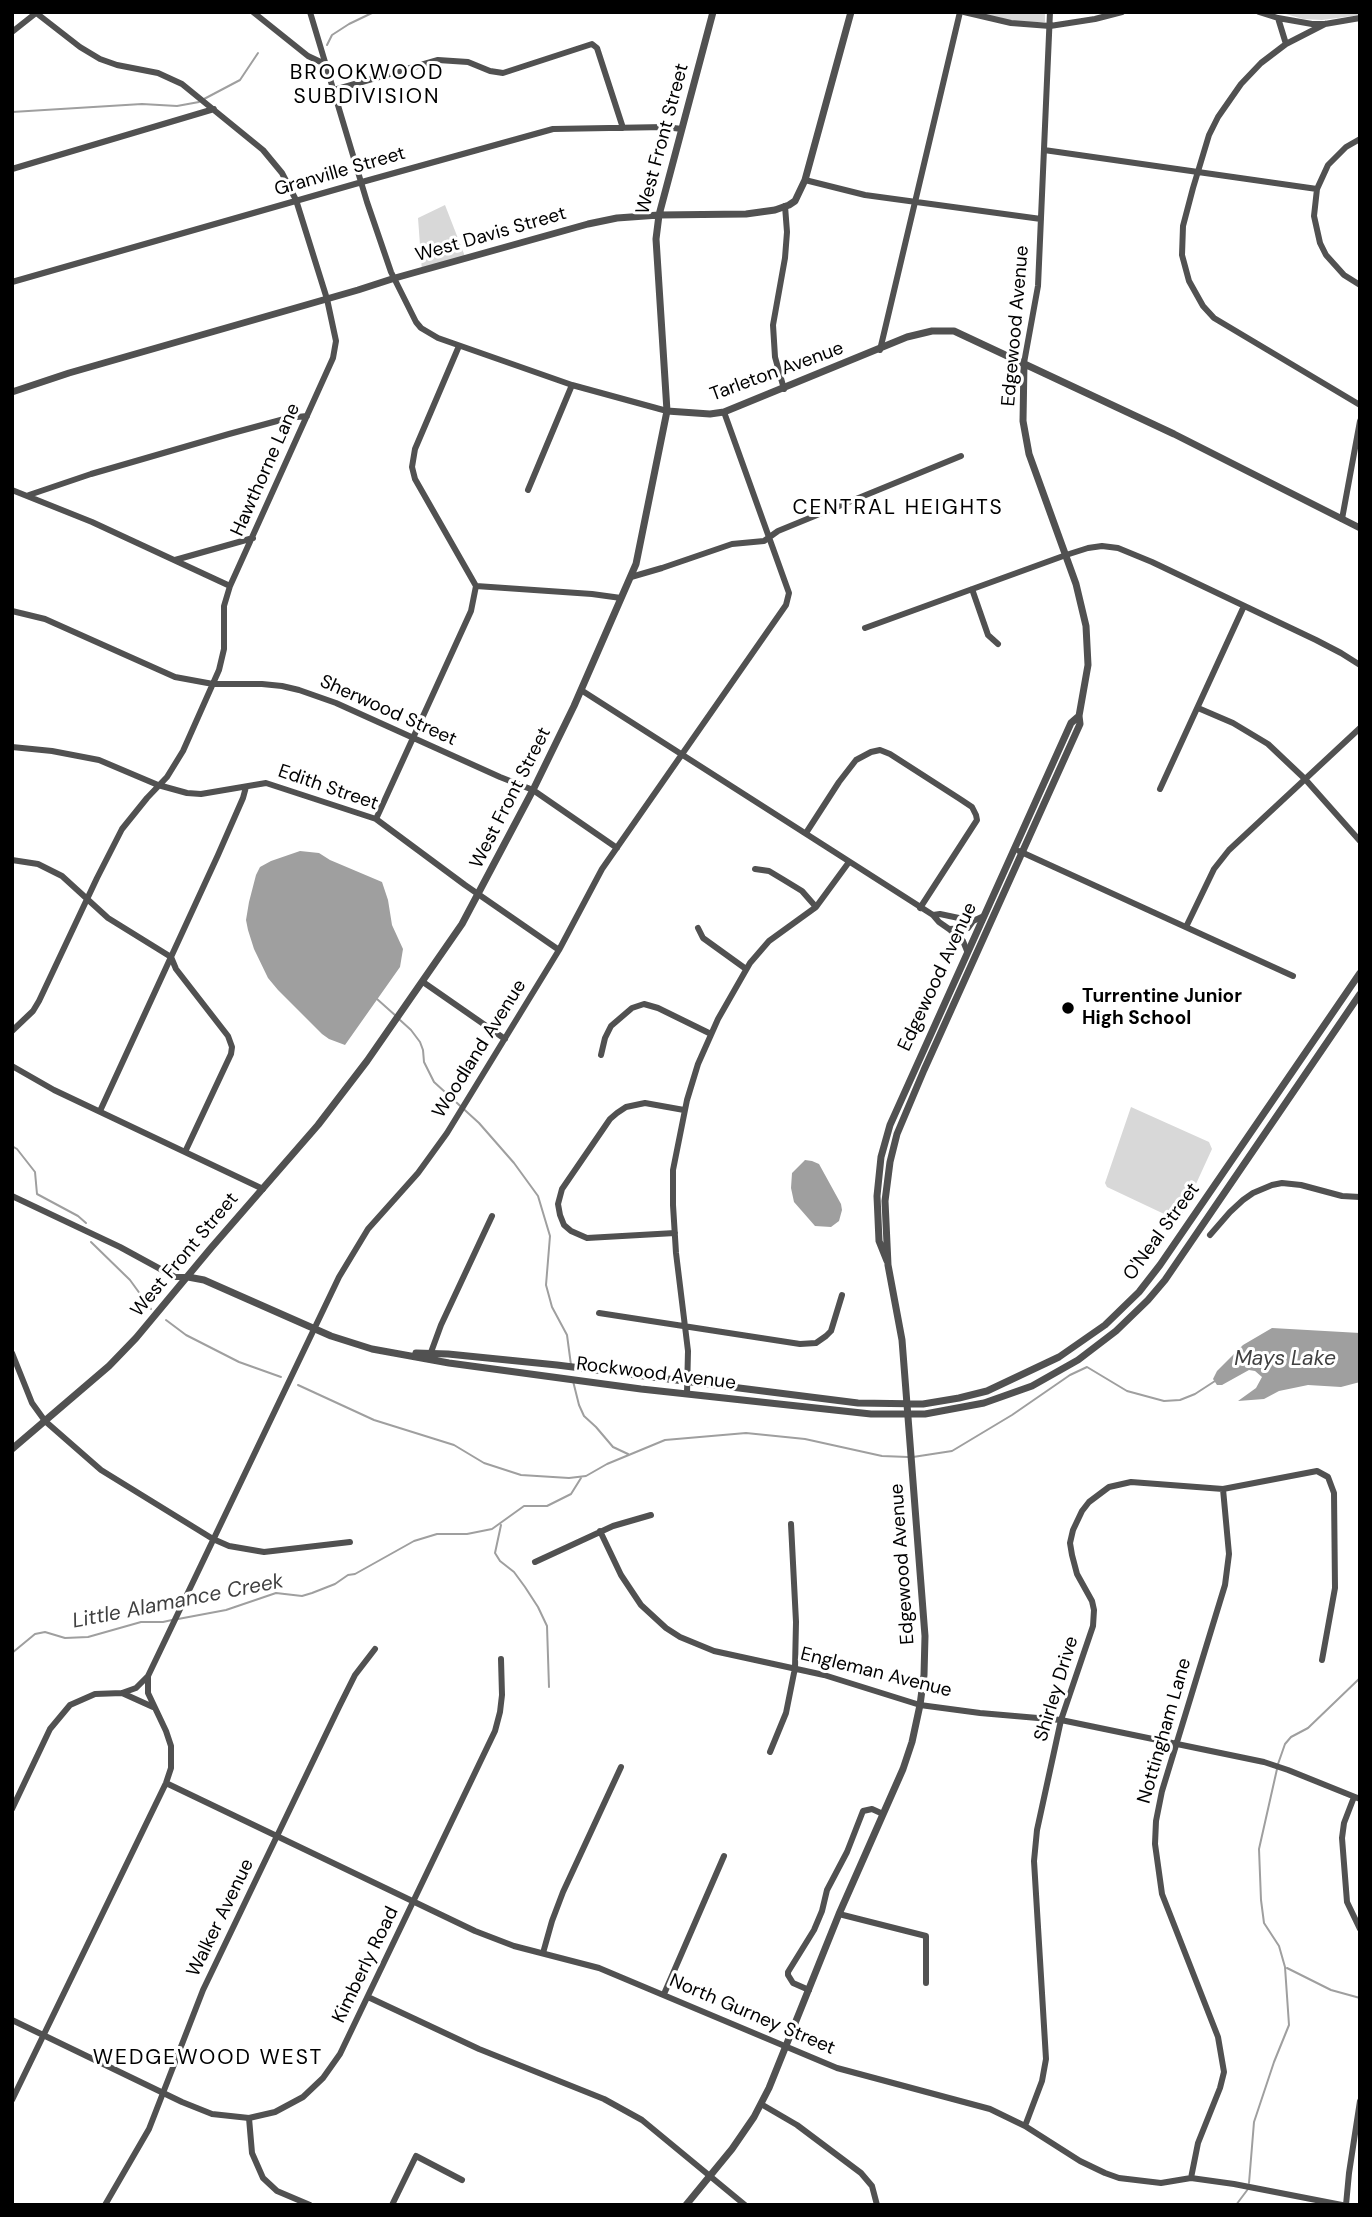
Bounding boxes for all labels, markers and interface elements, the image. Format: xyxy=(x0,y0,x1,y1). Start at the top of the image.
district label: BROOKWOOD SUBDIVISION xyxy=(291,60,443,110)
street label: West Front Street xyxy=(632,61,694,217)
street label: Granville Street xyxy=(272,142,408,202)
street label: West Davis Street xyxy=(413,203,569,267)
street label: Edgewood Avenue xyxy=(998,245,1034,407)
street label: Tarleton Avenue xyxy=(707,337,847,407)
street label: Hawthorne Lane xyxy=(226,400,306,540)
district label: CENTRAL HEIGHTS xyxy=(794,495,1002,521)
street label: Sherwood Street xyxy=(316,671,460,751)
street label: West Front Street xyxy=(466,724,556,872)
street label: Edith Street xyxy=(275,760,381,816)
street label: Edgewood Avenue xyxy=(894,899,982,1055)
street label: Woodland Avenue xyxy=(428,976,532,1122)
place label: Turrentine Junior High School xyxy=(1082,986,1242,1030)
marker: Turrentine Junior High School xyxy=(1060,1000,1076,1016)
street label: O'Neal Street xyxy=(1119,1179,1205,1285)
street label: West Front Street xyxy=(126,1188,244,1322)
water label: Mays Lake xyxy=(1234,1346,1336,1372)
street label: Rockwood Avenue xyxy=(575,1353,737,1395)
street label: Edgewood Avenue xyxy=(886,1483,920,1645)
water label: Little Alamance Creek xyxy=(70,1569,286,1635)
street label: Shirley Drive xyxy=(1030,1634,1084,1744)
street label: Engleman Avenue xyxy=(798,1643,954,1703)
street label: Nottingham Lane xyxy=(1133,1656,1197,1806)
street label: Walker Avenue xyxy=(183,1855,259,1981)
street label: Kimberly Road xyxy=(328,1903,404,2027)
street label: North Gurney Street xyxy=(666,1970,838,2060)
district label: WEDGEWOOD WEST xyxy=(94,2045,322,2071)

